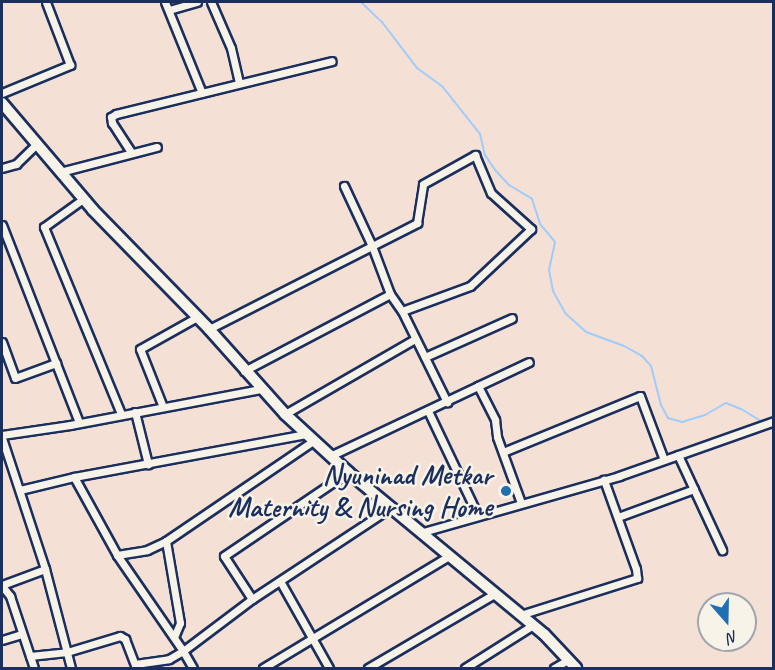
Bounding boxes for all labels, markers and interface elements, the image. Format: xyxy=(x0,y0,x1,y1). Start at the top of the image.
place label: Nyuninad Metkar Maternity & Nursing Home xyxy=(230,458,492,524)
marker: Nyuninad Metkar Maternity & Nursing Home xyxy=(497,482,515,500)
north arrow xyxy=(697,592,757,652)
text: N xyxy=(724,626,741,648)

